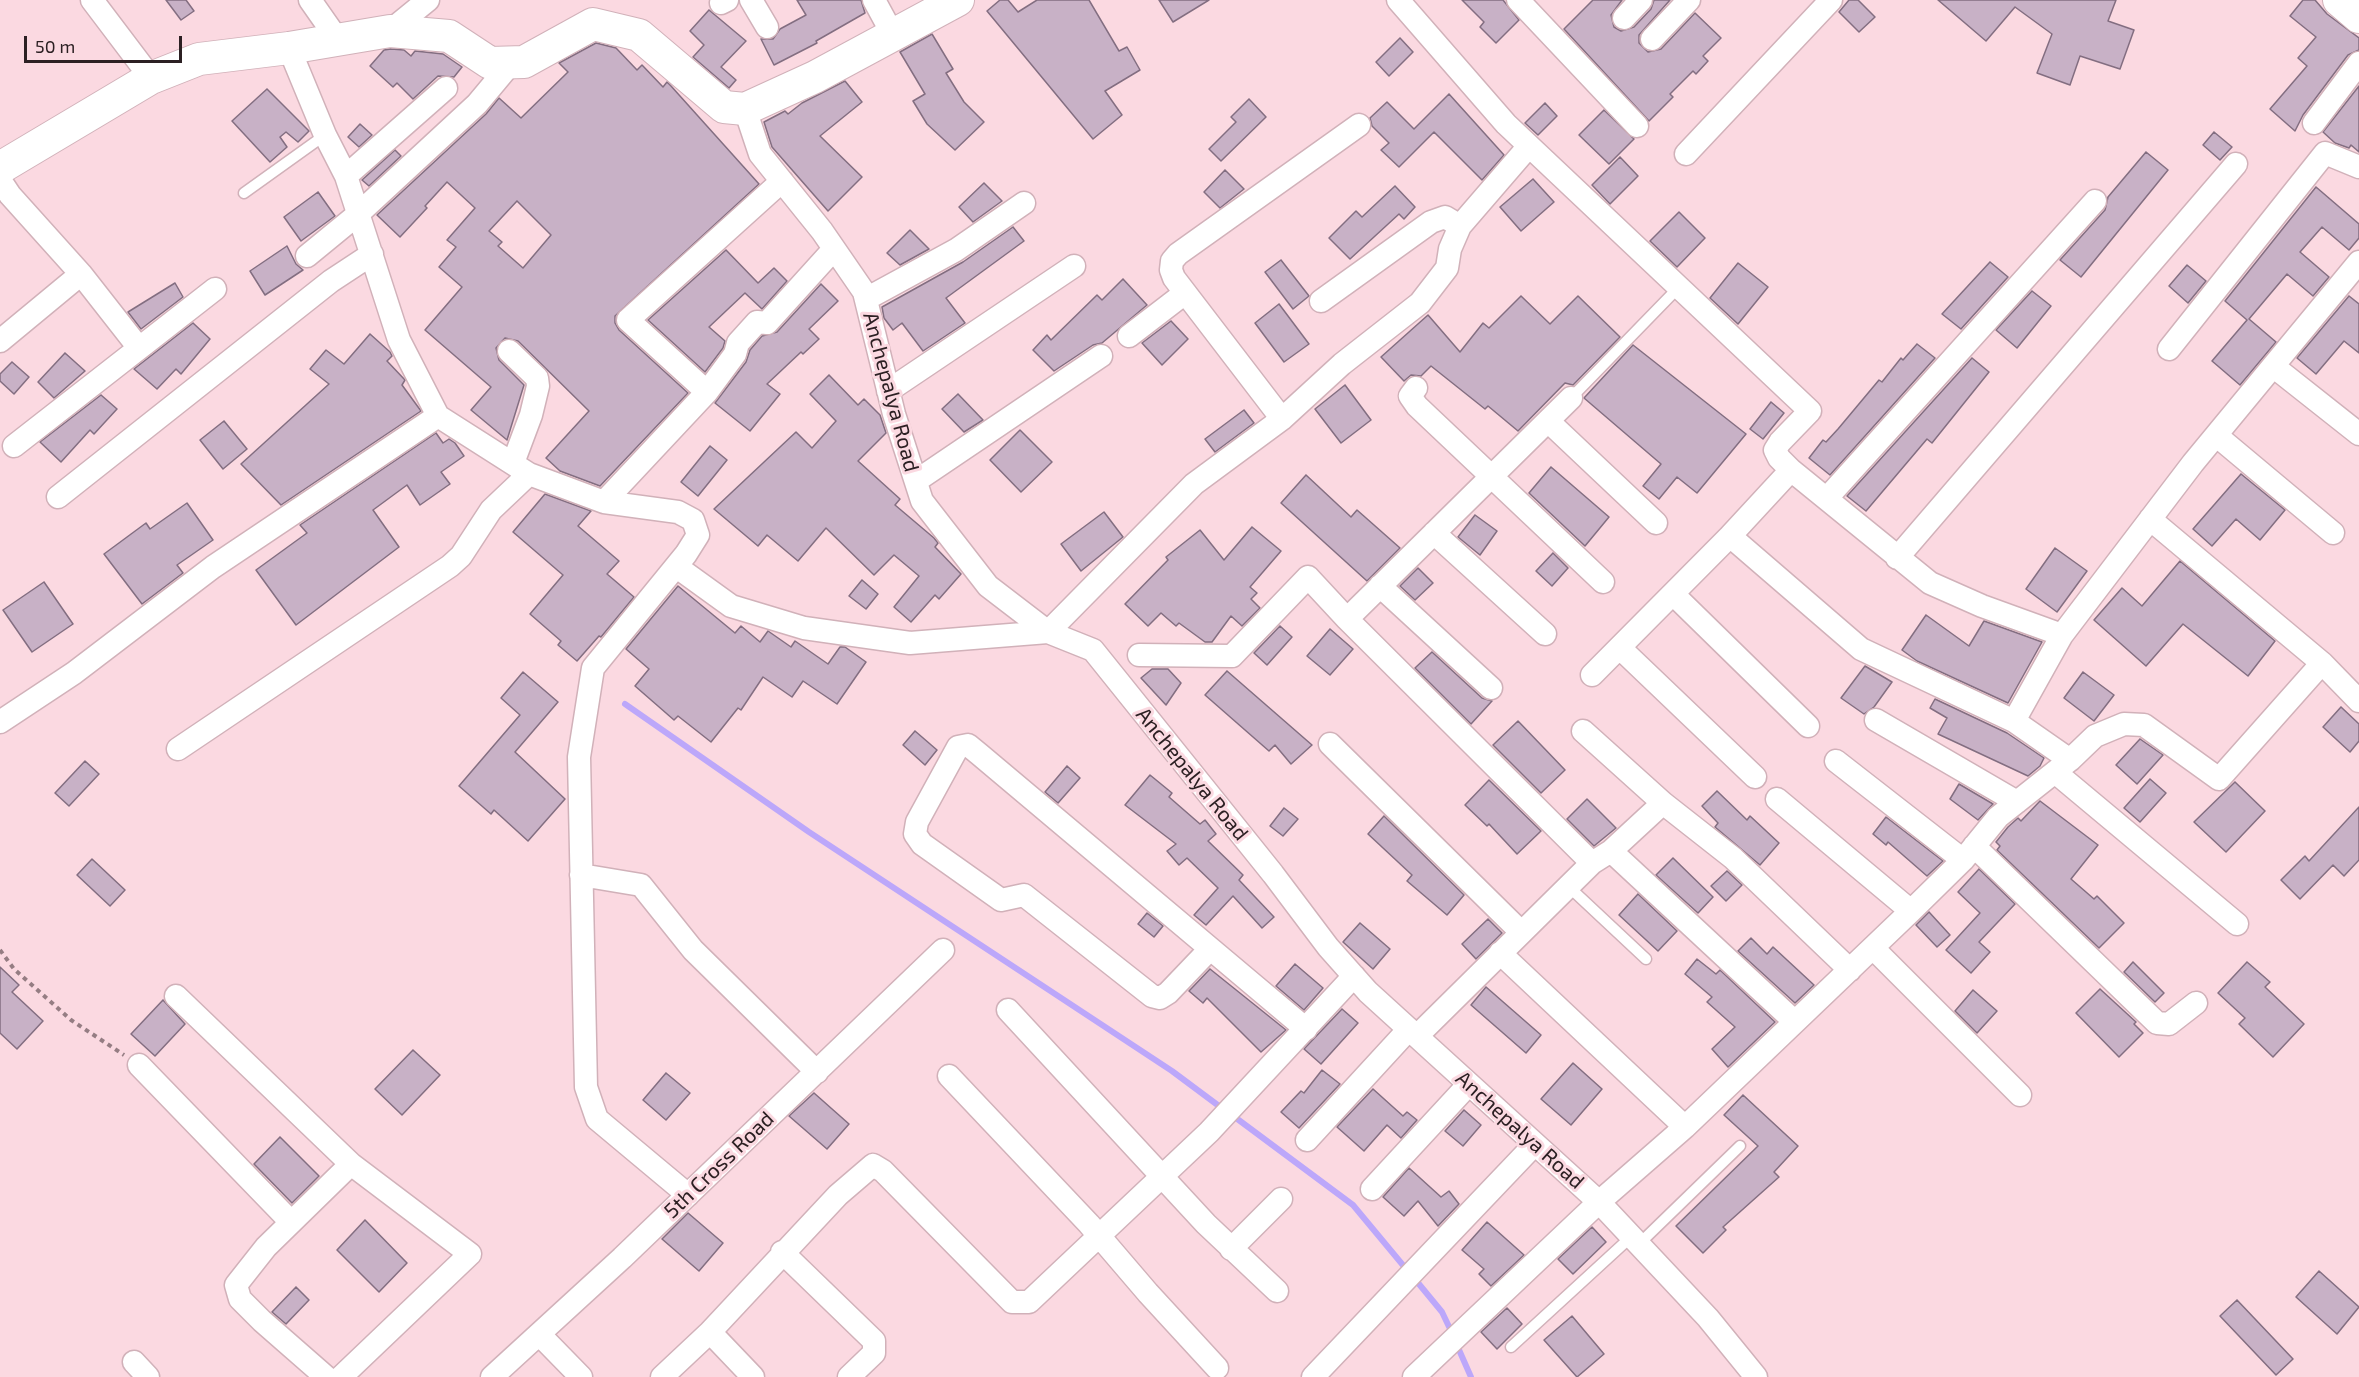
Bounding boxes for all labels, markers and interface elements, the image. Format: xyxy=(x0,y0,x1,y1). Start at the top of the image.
scale bar xyxy=(27,24,184,62)
text: 50 m xyxy=(35,35,75,57)
street label: Anchepalya Road xyxy=(858,309,924,475)
street label: Anchepalya Road xyxy=(1131,702,1253,846)
street label: Anchepalya Road xyxy=(1451,1066,1589,1194)
street label: 5th Cross Road xyxy=(659,1106,779,1224)

